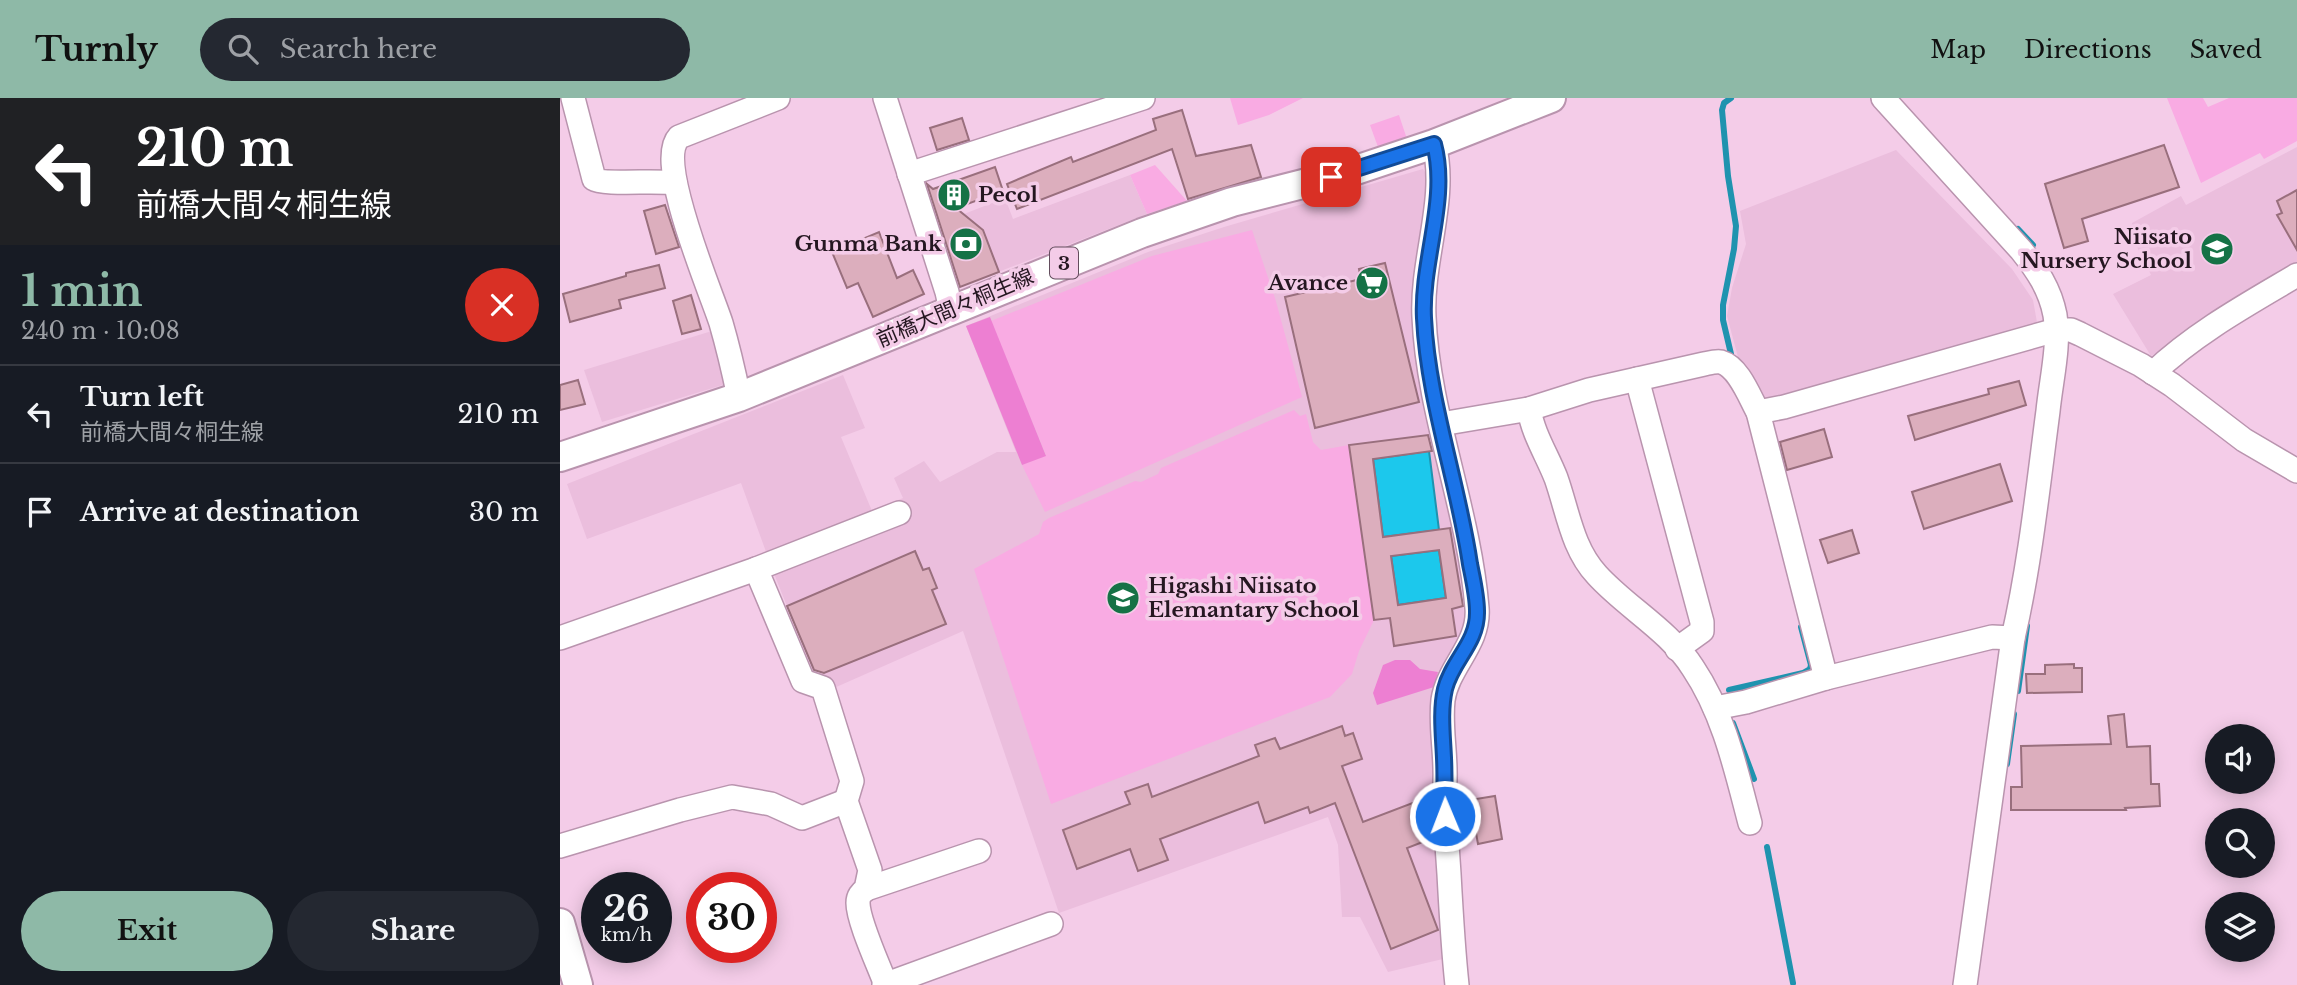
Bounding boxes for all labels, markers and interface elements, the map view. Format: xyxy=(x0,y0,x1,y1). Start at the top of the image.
search box xyxy=(200,18,690,81)
text: Turnly xyxy=(35,29,158,70)
icon: search xyxy=(224,30,262,68)
text: Search here xyxy=(280,33,437,65)
text: Map xyxy=(1930,35,1986,64)
text: Directions xyxy=(2024,35,2152,64)
text: Saved xyxy=(2190,35,2262,64)
text: 210 m xyxy=(136,118,294,179)
icon: left xyxy=(21,126,112,217)
pin xyxy=(1301,147,1361,207)
icon: arrive xyxy=(1312,158,1350,196)
building icon: Pecol xyxy=(935,176,973,214)
place label: Pecol xyxy=(978,182,1038,208)
text: 前橋大間々桐生線 xyxy=(136,185,392,225)
place label: Niisato Nursery School xyxy=(2020,224,2193,274)
bank icon: Gunma Bank xyxy=(947,225,985,263)
school or university icon: Niisato Nursery School xyxy=(2198,230,2236,268)
place label: Gunma Bank xyxy=(795,231,943,257)
road number: 3 xyxy=(1050,248,1078,279)
street label: 前橋大間々桐生線 xyxy=(873,263,1037,353)
supermarket icon: Avance xyxy=(1353,264,1391,302)
text: 1 min xyxy=(21,265,143,317)
button: close xyxy=(465,268,539,342)
place label: Avance xyxy=(1267,270,1348,296)
text: 240 m · 10:08 xyxy=(21,317,180,345)
text: Turn left xyxy=(80,381,204,413)
icon: left xyxy=(21,395,59,433)
text: 210 m xyxy=(457,398,539,430)
text: 前橋大間々桐生線 xyxy=(80,418,264,446)
icon: arrive xyxy=(21,493,59,531)
text: Arrive at destination xyxy=(80,496,360,528)
text: 30 m xyxy=(469,496,539,528)
place label: Higashi Niisato Elemantary School xyxy=(1148,573,1360,623)
school or university icon: Higashi Niisato Elemantary School xyxy=(1104,579,1142,617)
map controls xyxy=(2205,724,2275,962)
button: sound xyxy=(2205,724,2275,794)
position arrow xyxy=(1408,779,1482,853)
button: search xyxy=(2205,808,2275,878)
speed limit sign: 30 xyxy=(686,872,777,963)
text: 26 xyxy=(603,887,650,930)
button: Exit xyxy=(21,891,273,971)
button: Share xyxy=(287,891,539,971)
button: layers xyxy=(2205,892,2275,962)
text: km/h xyxy=(601,924,652,946)

